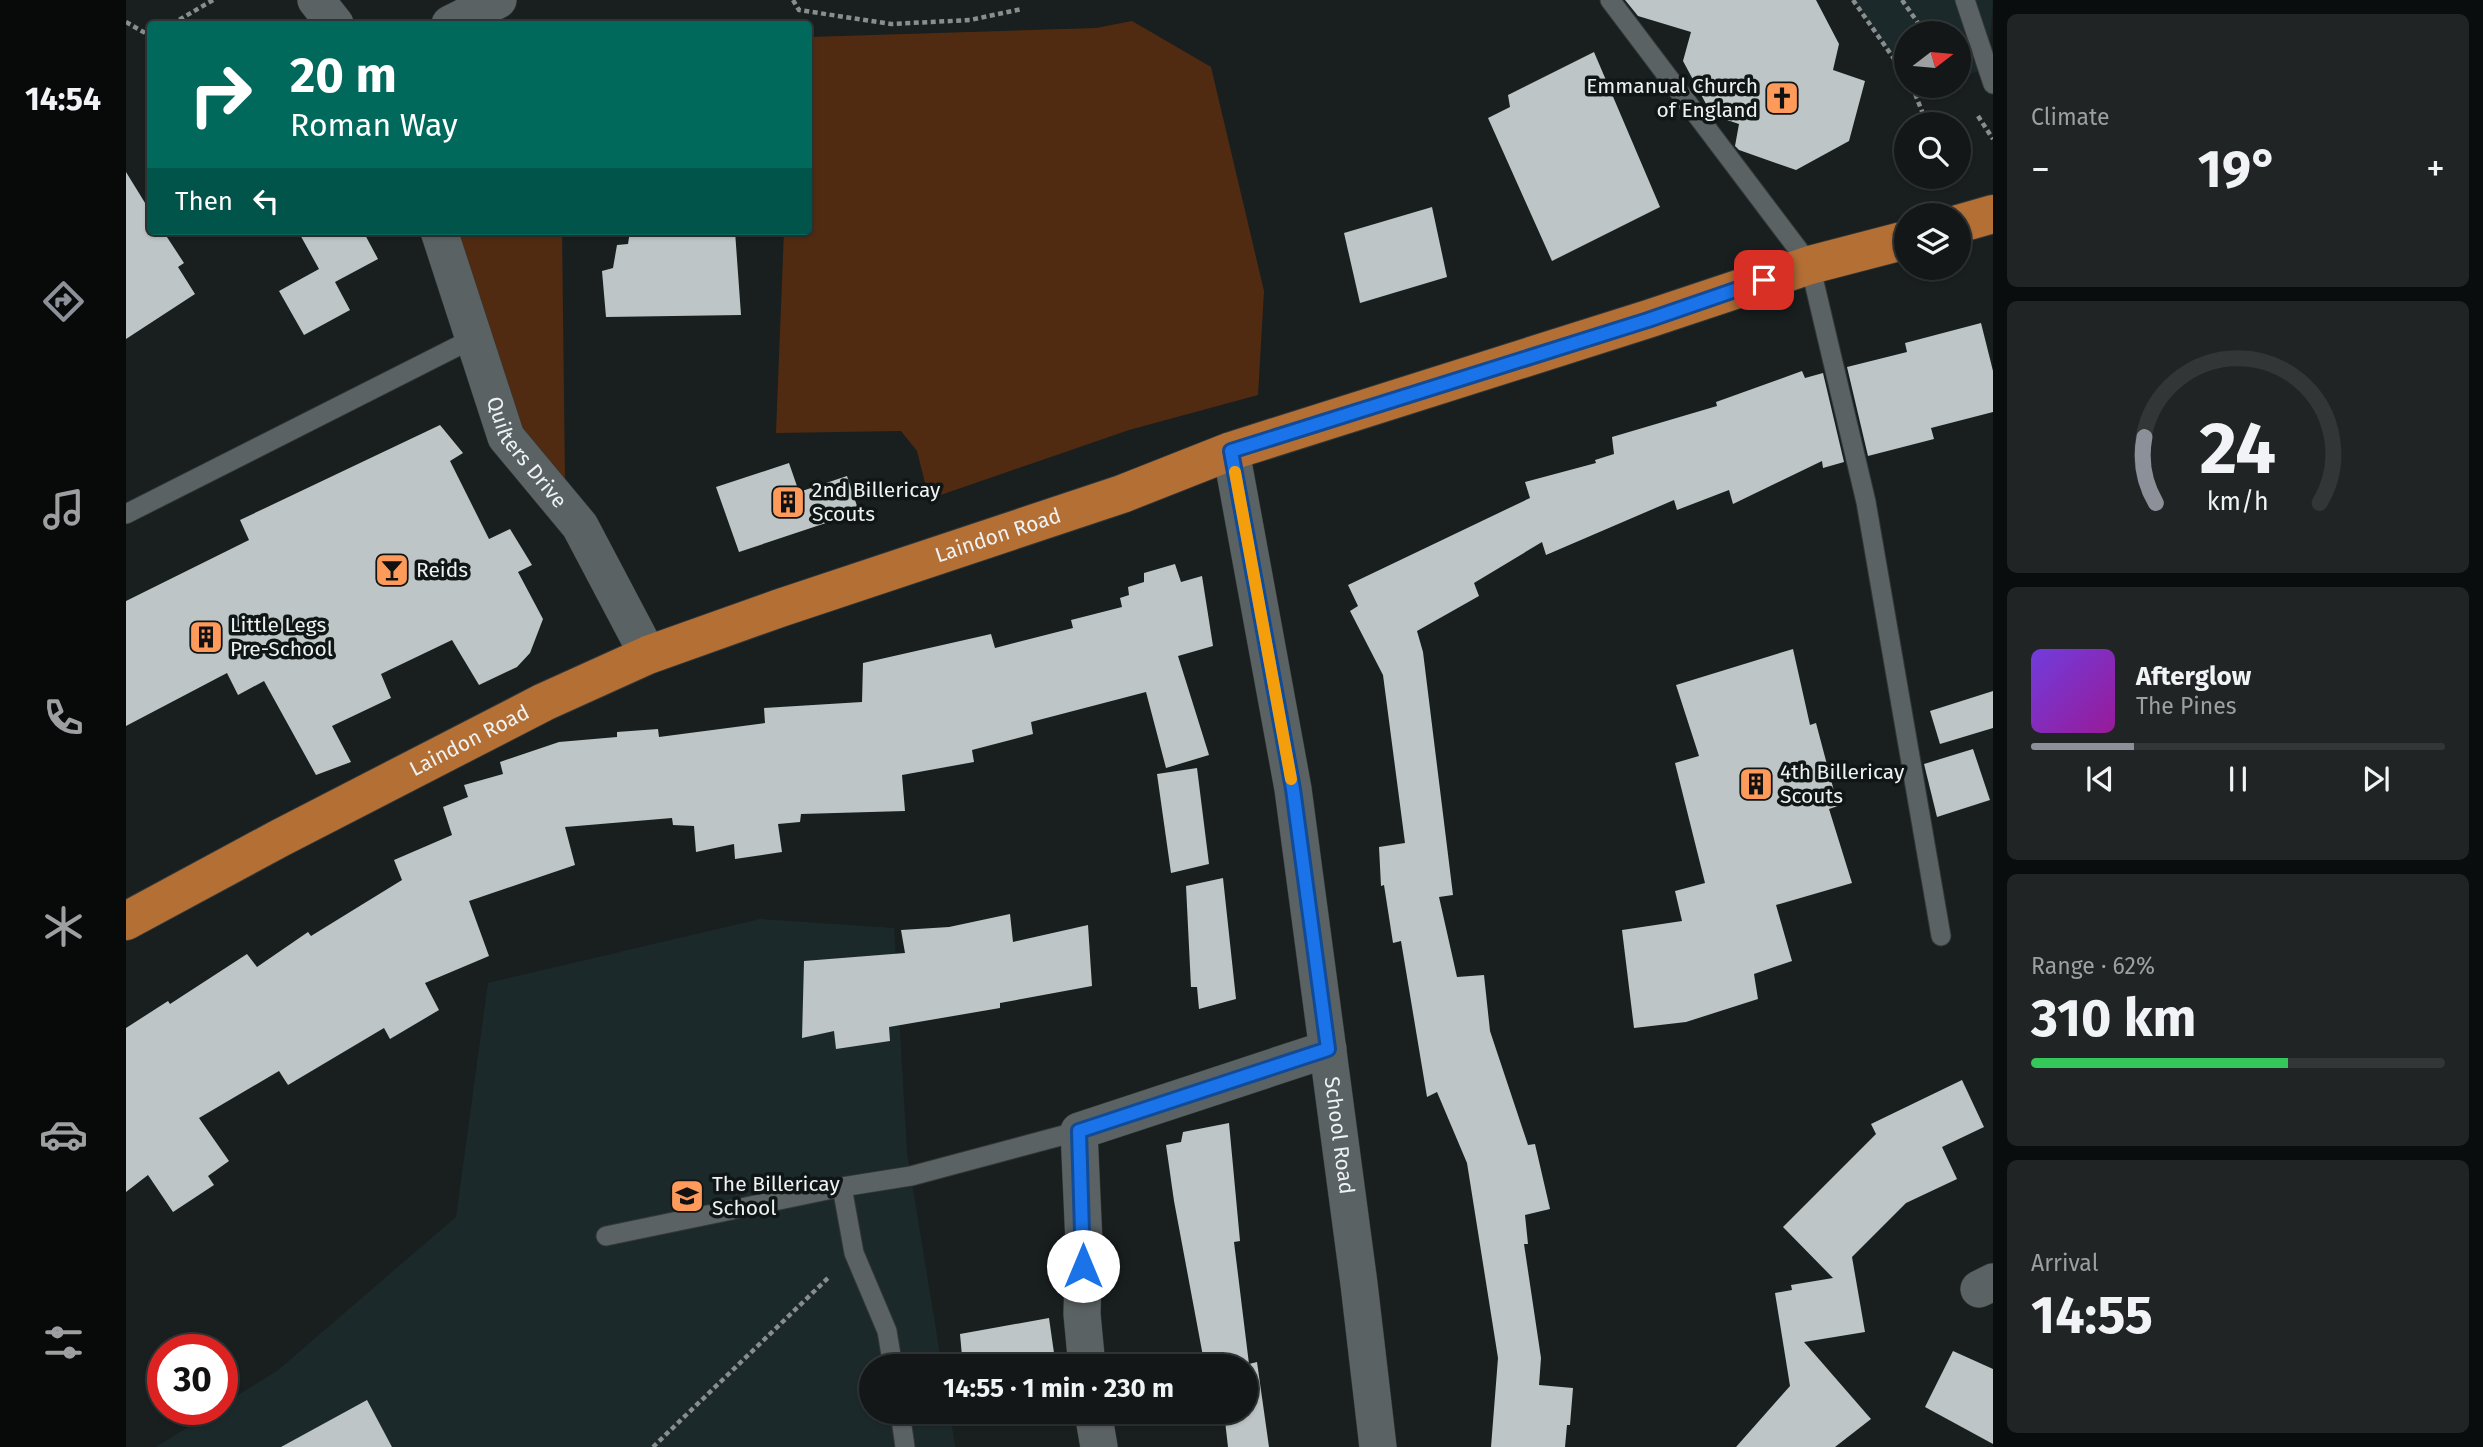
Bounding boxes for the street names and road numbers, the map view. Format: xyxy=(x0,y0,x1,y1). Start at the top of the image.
street label: Quilters Drive xyxy=(481,393,573,513)
street label: Laindon Road xyxy=(932,502,1064,568)
street label: Laindon Road xyxy=(405,699,534,782)
street label: School Road xyxy=(1318,1075,1360,1196)

